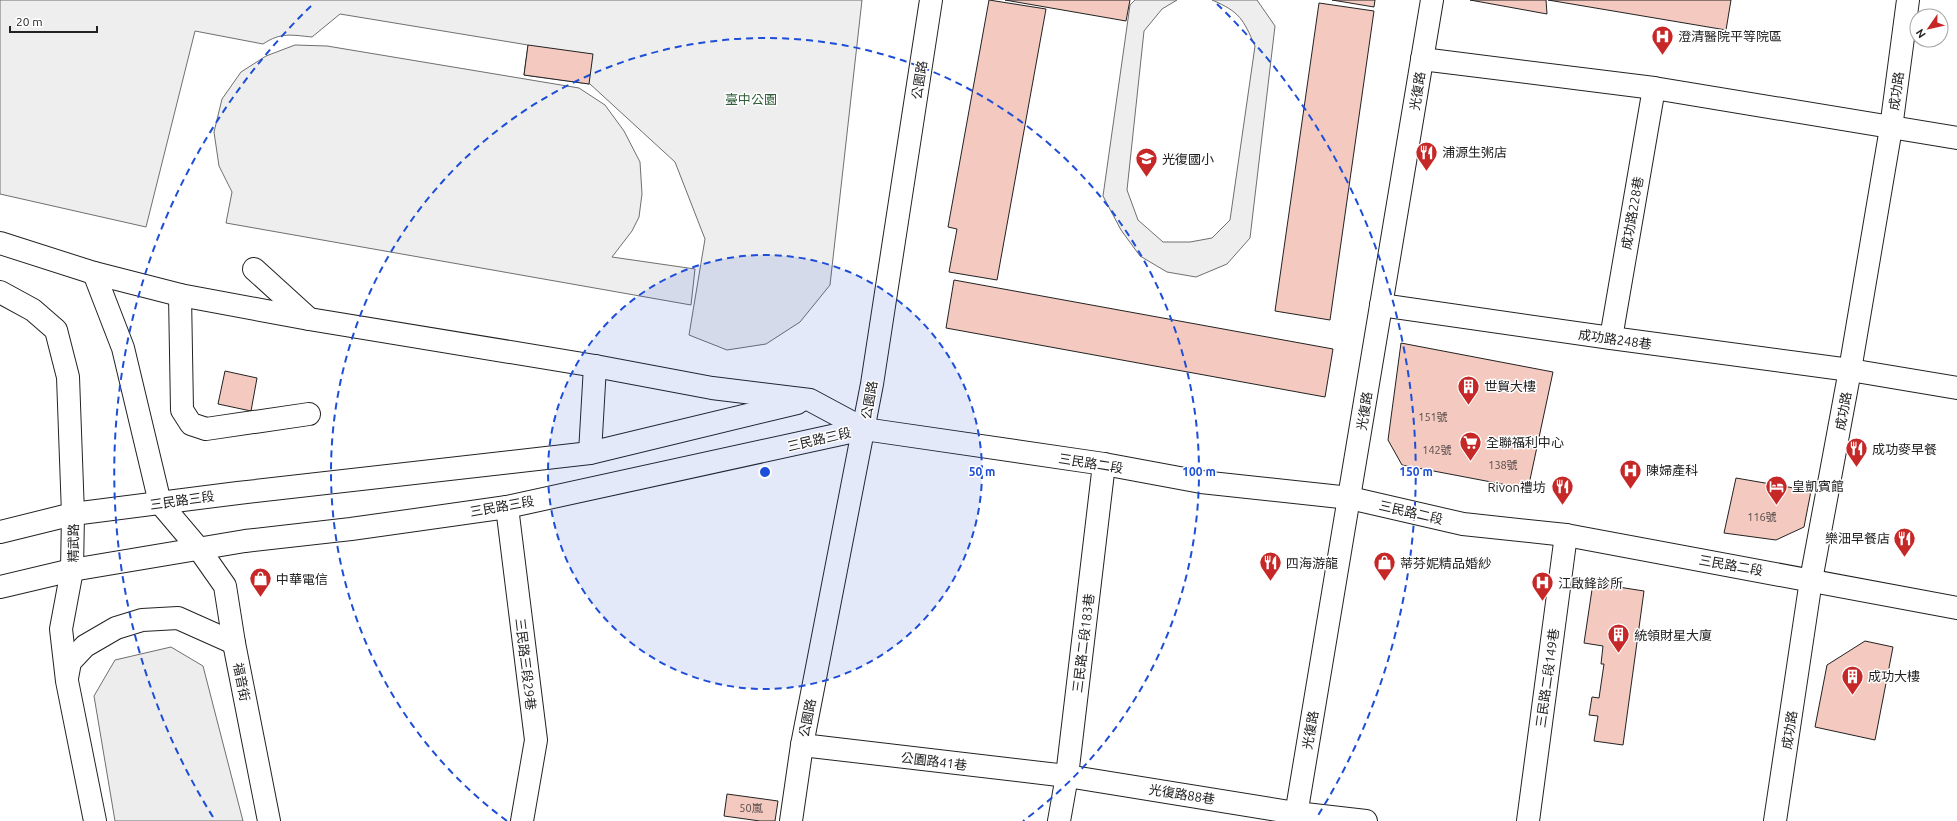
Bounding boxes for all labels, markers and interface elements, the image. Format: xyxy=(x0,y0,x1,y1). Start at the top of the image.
scale bar xyxy=(10,8,97,34)
north arrow xyxy=(1909,8,1949,48)
text: 20 m xyxy=(16,15,43,28)
hospital icon: 澄清醫院平等院區 xyxy=(1650,23,1676,56)
text: N xyxy=(1913,27,1928,40)
place label: 澄清醫院平等院區 xyxy=(1678,29,1782,43)
street label: 公園路 xyxy=(909,60,929,100)
street label: 光復路 xyxy=(1407,71,1427,111)
street label: 成功路 xyxy=(1886,71,1906,111)
park label: 臺中公園 xyxy=(725,92,777,106)
restaurant icon: 浦源生粥店 xyxy=(1414,139,1440,172)
place label: 浦源生粥店 xyxy=(1442,145,1507,159)
school or university icon: 光復國小 xyxy=(1133,146,1159,179)
place label: 光復國小 xyxy=(1162,152,1214,166)
street label: 成功路228巷 xyxy=(1619,175,1645,251)
street label: 成功路248巷 xyxy=(1577,327,1653,351)
building icon: 世貿大樓 xyxy=(1456,373,1482,406)
place label: 世貿大樓 xyxy=(1484,379,1536,393)
street label: 公園路 xyxy=(859,380,879,420)
street label: 光復路 xyxy=(1354,391,1374,431)
street label: 成功路 xyxy=(1833,391,1853,431)
house number: 151號 xyxy=(1418,411,1448,423)
street label: 三民路三段 xyxy=(786,425,852,453)
supermarket icon: 全聯福利中心 xyxy=(1457,429,1483,462)
place label: 全聯福利中心 xyxy=(1486,435,1564,449)
restaurant icon: 成功麥早餐 xyxy=(1844,436,1870,469)
place label: 成功麥早餐 xyxy=(1872,442,1937,456)
house number: 142號 xyxy=(1422,444,1452,456)
street label: 三民路二段 xyxy=(1058,451,1124,475)
hospital icon: 陳婦產科 xyxy=(1617,457,1643,490)
house number: 138號 xyxy=(1488,459,1518,471)
place label: 陳婦產科 xyxy=(1646,463,1698,477)
centre of rings xyxy=(758,465,772,479)
text: 50 m xyxy=(969,465,995,478)
text: 100 m xyxy=(1182,465,1216,478)
text: 150 m xyxy=(1399,465,1433,478)
hotel icon: 皇凱賓館 xyxy=(1763,473,1789,506)
restaurant icon: Rivon禮坊 xyxy=(1549,474,1575,507)
place label: 皇凱賓館 xyxy=(1792,479,1844,493)
place label: Rivon禮坊 xyxy=(1487,480,1546,494)
street label: 三民路三段 xyxy=(149,489,215,511)
street label: 三民路三段 xyxy=(469,493,535,519)
street label: 三民路二段 xyxy=(1378,498,1444,526)
house number: 116號 xyxy=(1747,511,1777,523)
street label: 精武路 xyxy=(66,523,80,563)
restaurant icon: 樂沺早餐店 xyxy=(1892,525,1918,558)
place label: 樂沺早餐店 xyxy=(1825,531,1890,545)
restaurant icon: 四海游龍 xyxy=(1258,550,1284,583)
shop icon: 蒂芬妮精品婚紗 xyxy=(1372,550,1398,583)
street label: 三民路二段 xyxy=(1698,552,1764,578)
place label: 四海游龍 xyxy=(1286,556,1338,570)
place label: 蒂芬妮精品婚紗 xyxy=(1400,556,1491,570)
shop icon: 中華電信 xyxy=(248,566,274,599)
hospital icon: 江啟鋒診所 xyxy=(1529,570,1555,603)
place label: 中華電信 xyxy=(276,572,328,586)
place label: 江啟鋒診所 xyxy=(1558,576,1623,590)
street label: 三民路二段183巷 xyxy=(1070,593,1096,693)
street label: 三民路三段29巷 xyxy=(513,617,539,711)
building icon: 統領財星大廈 xyxy=(1606,622,1632,655)
street label: 三民路二段149巷 xyxy=(1533,628,1561,728)
place label: 統領財星大廈 xyxy=(1634,628,1712,642)
street label: 福音街 xyxy=(231,662,253,702)
building icon: 成功大樓 xyxy=(1839,663,1865,696)
place label: 成功大樓 xyxy=(1868,669,1920,683)
street label: 公園路 xyxy=(796,698,818,738)
street label: 光復路 xyxy=(1300,710,1320,750)
street label: 成功路 xyxy=(1779,710,1799,750)
street label: 公園路41巷 xyxy=(900,750,968,772)
street label: 光復路88巷 xyxy=(1148,782,1216,806)
house number: 50嵐 xyxy=(739,802,763,814)

